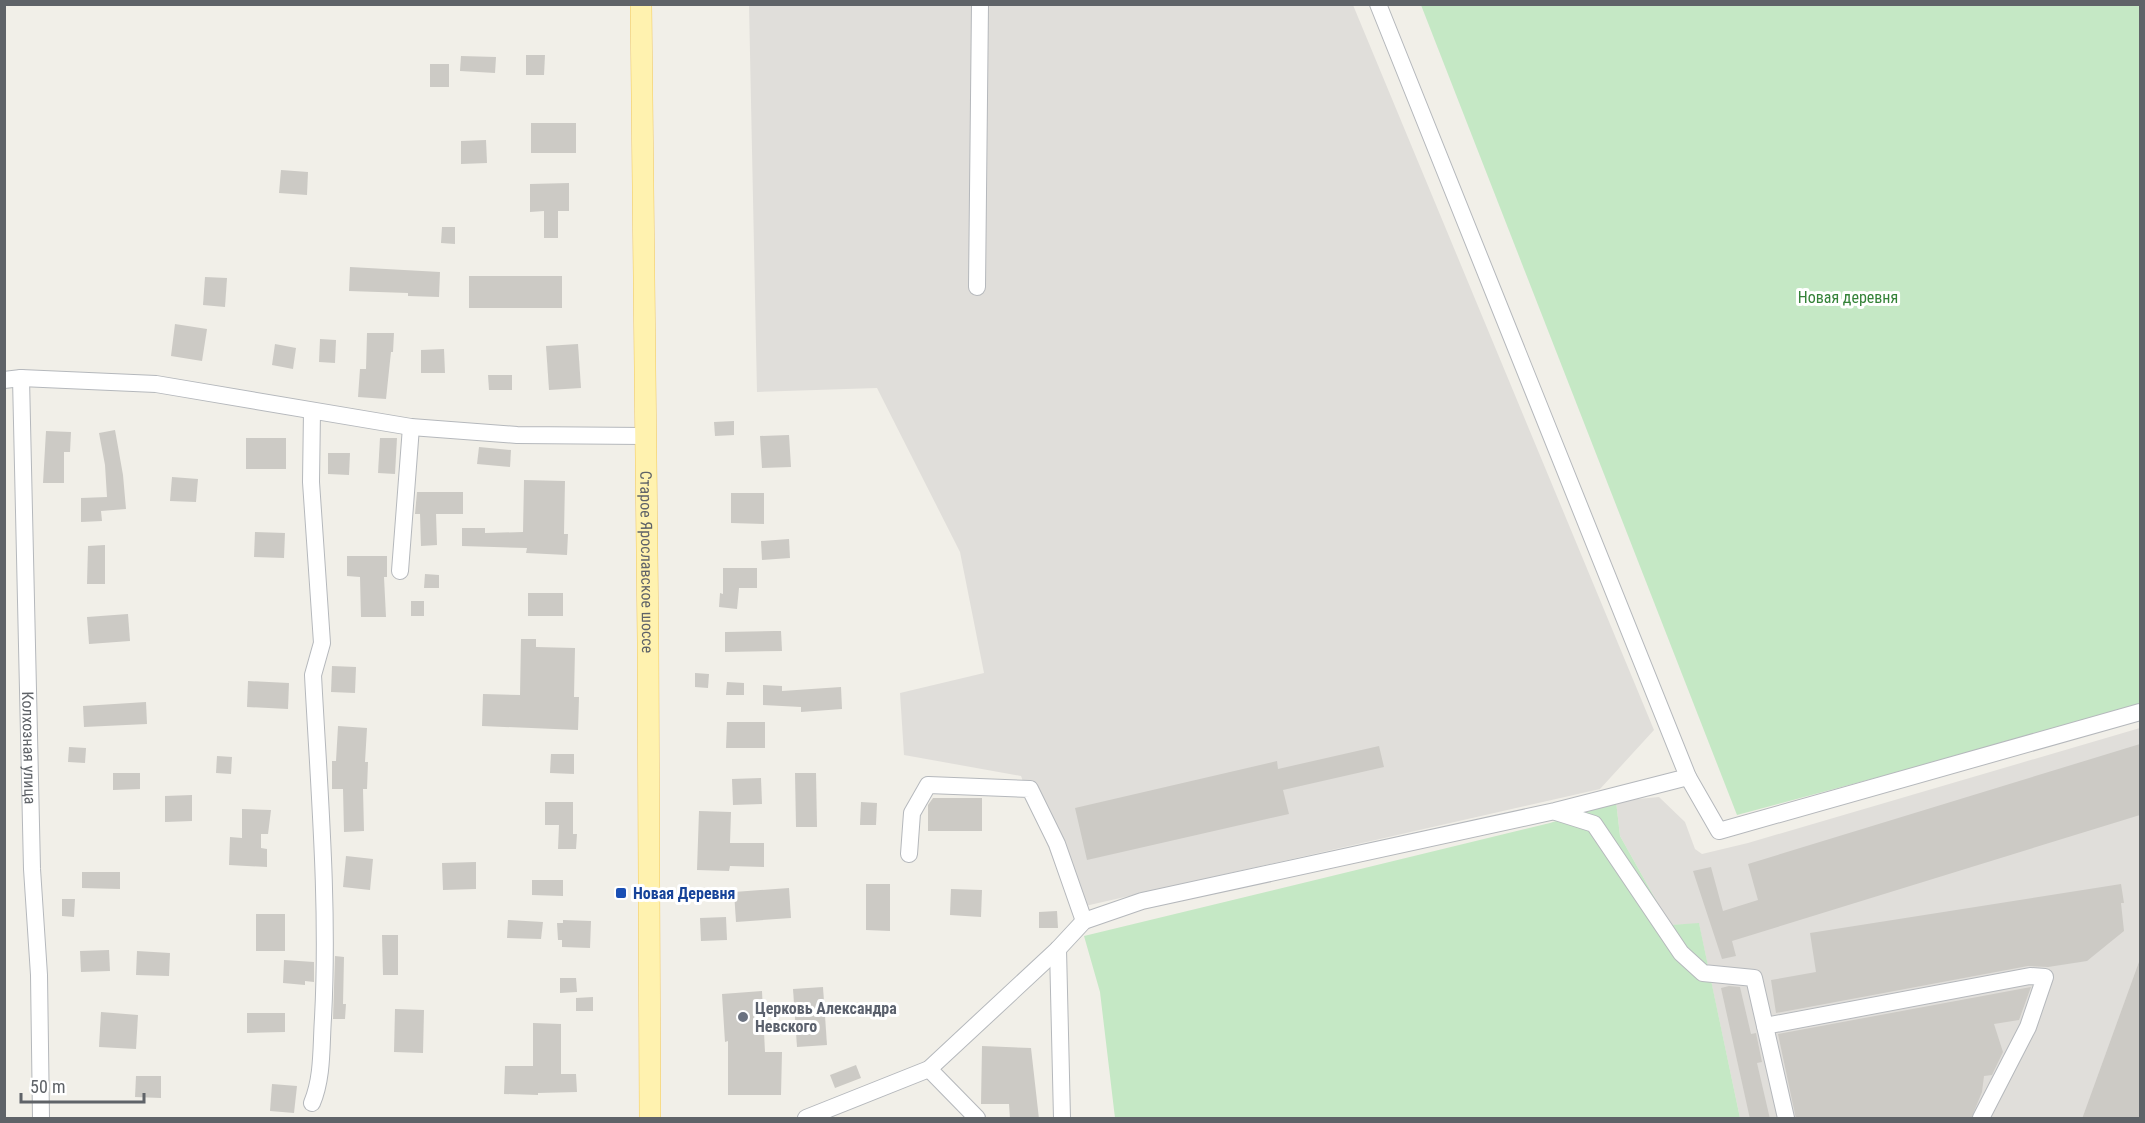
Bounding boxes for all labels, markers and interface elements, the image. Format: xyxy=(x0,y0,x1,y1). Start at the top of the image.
park label: Новая деревня xyxy=(1798,288,1898,307)
street label: Старое Ярославское шоссе xyxy=(636,471,657,653)
street label: Колхозная улица xyxy=(18,691,40,805)
place label: Новая Деревня xyxy=(633,884,735,903)
marker: Новая Деревня xyxy=(614,886,628,900)
place label: Церковь Александра Невского xyxy=(755,999,897,1036)
marker: Церковь Александра Невского xyxy=(736,1010,750,1024)
scale bar xyxy=(21,1066,144,1104)
text: 50 m xyxy=(30,1076,65,1097)

